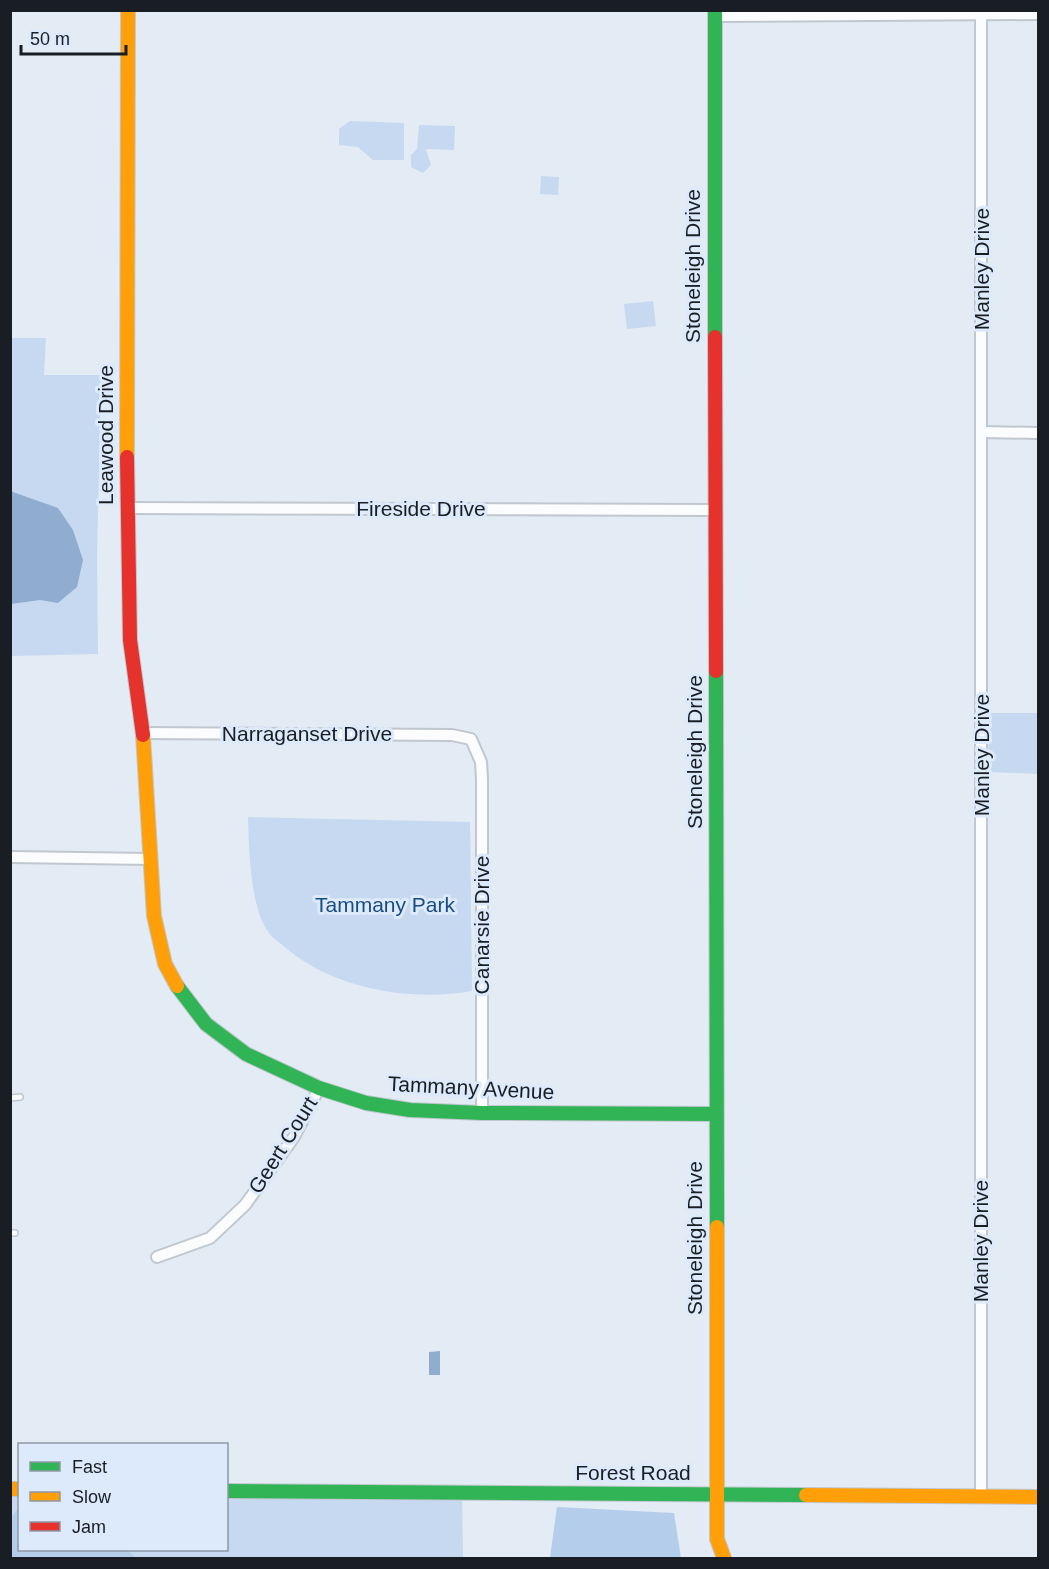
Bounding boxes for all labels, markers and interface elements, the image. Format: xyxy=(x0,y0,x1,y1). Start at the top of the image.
scale bar xyxy=(21,18,126,56)
text: 50 m xyxy=(30,29,70,49)
street label: Stoneleigh Drive xyxy=(681,189,704,343)
street label: Manley Drive xyxy=(970,208,993,330)
street label: Leawood Drive xyxy=(94,365,117,505)
street label: Fireside Drive xyxy=(356,497,486,520)
street label: Stoneleigh Drive xyxy=(683,675,706,829)
street label: Manley Drive xyxy=(970,694,993,816)
street label: Narraganset Drive xyxy=(222,722,392,745)
street label: Canarsie Drive xyxy=(470,856,493,994)
park label: Tammany Park xyxy=(315,893,456,916)
street label: Tammany Avenue xyxy=(387,1072,555,1103)
street label: Geert Court xyxy=(244,1092,321,1197)
street label: Stoneleigh Drive xyxy=(683,1161,706,1315)
street label: Manley Drive xyxy=(969,1180,992,1302)
legend xyxy=(18,1443,228,1551)
text: Fast xyxy=(72,1457,107,1477)
street label: Forest Road xyxy=(575,1461,691,1484)
text: Slow xyxy=(72,1487,112,1507)
text: Jam xyxy=(72,1517,106,1537)

